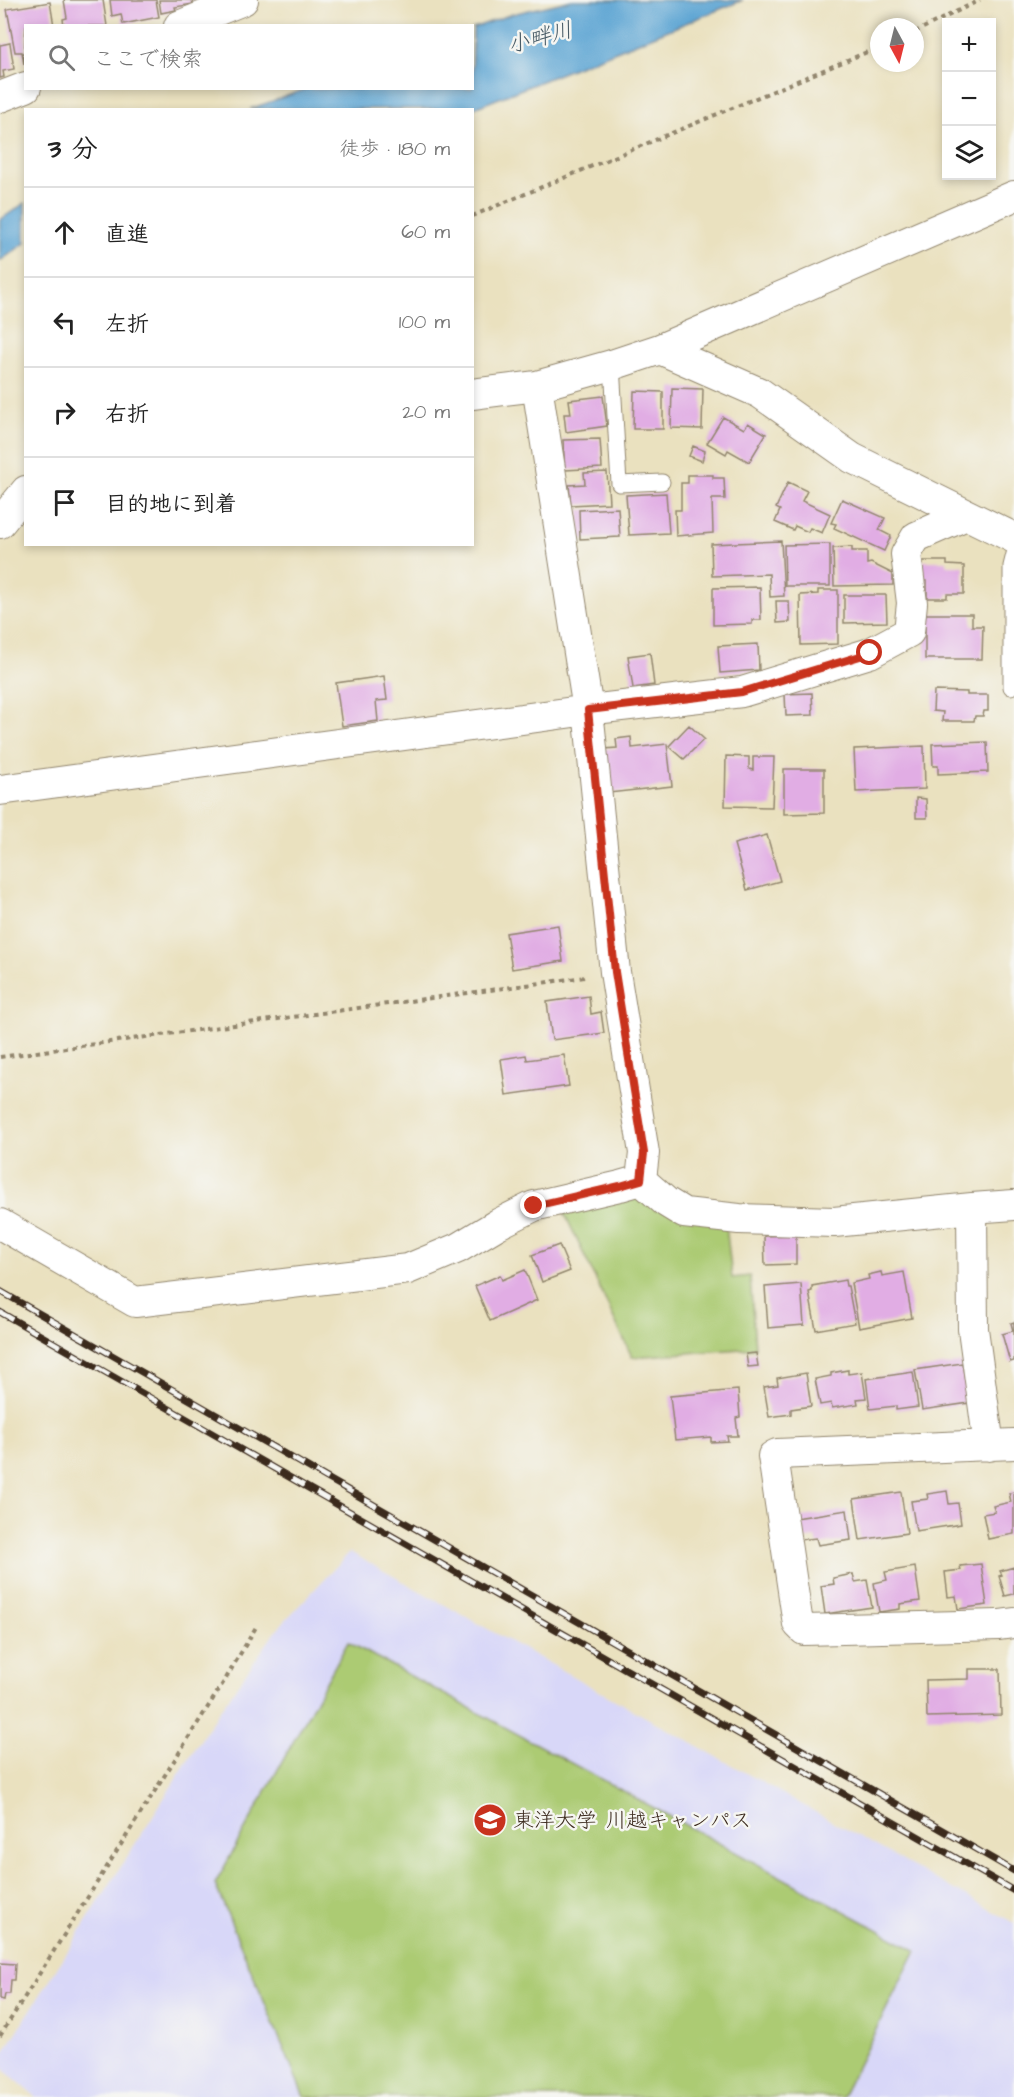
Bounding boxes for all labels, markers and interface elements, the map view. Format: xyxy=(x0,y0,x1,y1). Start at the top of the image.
water label: 小畔川 xyxy=(504,14,576,62)
north arrow xyxy=(870,18,924,72)
map controls xyxy=(942,18,996,180)
button: + xyxy=(942,18,996,72)
search box xyxy=(24,24,474,90)
icon: search xyxy=(45,41,78,74)
text: ここで検索 xyxy=(93,44,203,75)
button: − xyxy=(942,72,996,126)
button: layers xyxy=(942,126,996,180)
text: 3 分 xyxy=(48,131,98,167)
text: 徒歩 · 180 m xyxy=(339,135,450,163)
icon: ahead xyxy=(48,216,81,249)
text: 60 m xyxy=(401,218,450,246)
text: 直進 xyxy=(105,219,149,250)
icon: left xyxy=(48,306,81,339)
text: 100 m xyxy=(399,308,450,336)
text: 左折 xyxy=(105,309,149,340)
icon: right xyxy=(48,396,81,429)
text: 20 m xyxy=(402,398,450,426)
text: 右折 xyxy=(105,399,149,430)
icon: arrive xyxy=(48,486,81,519)
text: 目的地に到着 xyxy=(105,489,237,520)
route start xyxy=(856,639,882,665)
route end xyxy=(520,1192,546,1218)
school or university icon: 東洋大学 川越キャンパス xyxy=(472,1802,508,1838)
place label: 東洋大学 川越キャンパス xyxy=(513,1806,752,1835)

